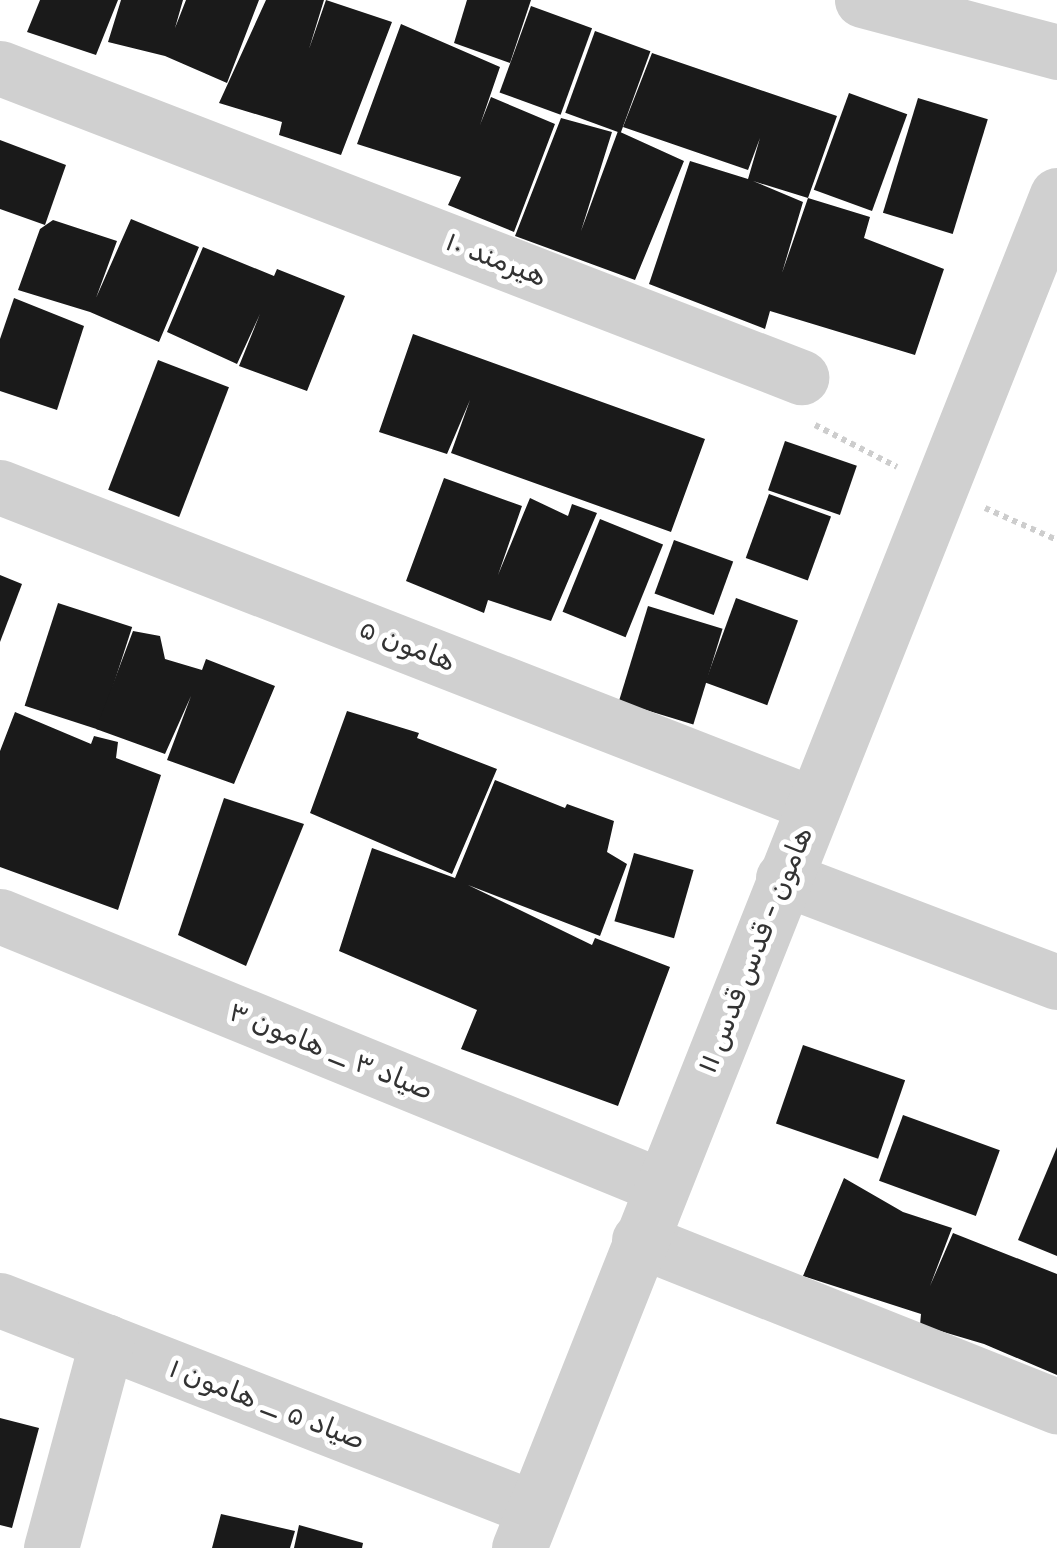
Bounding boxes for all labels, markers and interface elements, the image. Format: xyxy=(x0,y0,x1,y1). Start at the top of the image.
street label: هیرمند ۱۰ xyxy=(441,224,551,294)
street label: هامون ۵ xyxy=(354,611,460,679)
street label: هامون - قدس قدس ۱۱ xyxy=(690,822,820,1078)
street label: صیاد ۳ _ هامون ۳ xyxy=(224,995,438,1107)
street label: صیاد ۵ _ هامون ۱ xyxy=(164,1351,370,1457)

